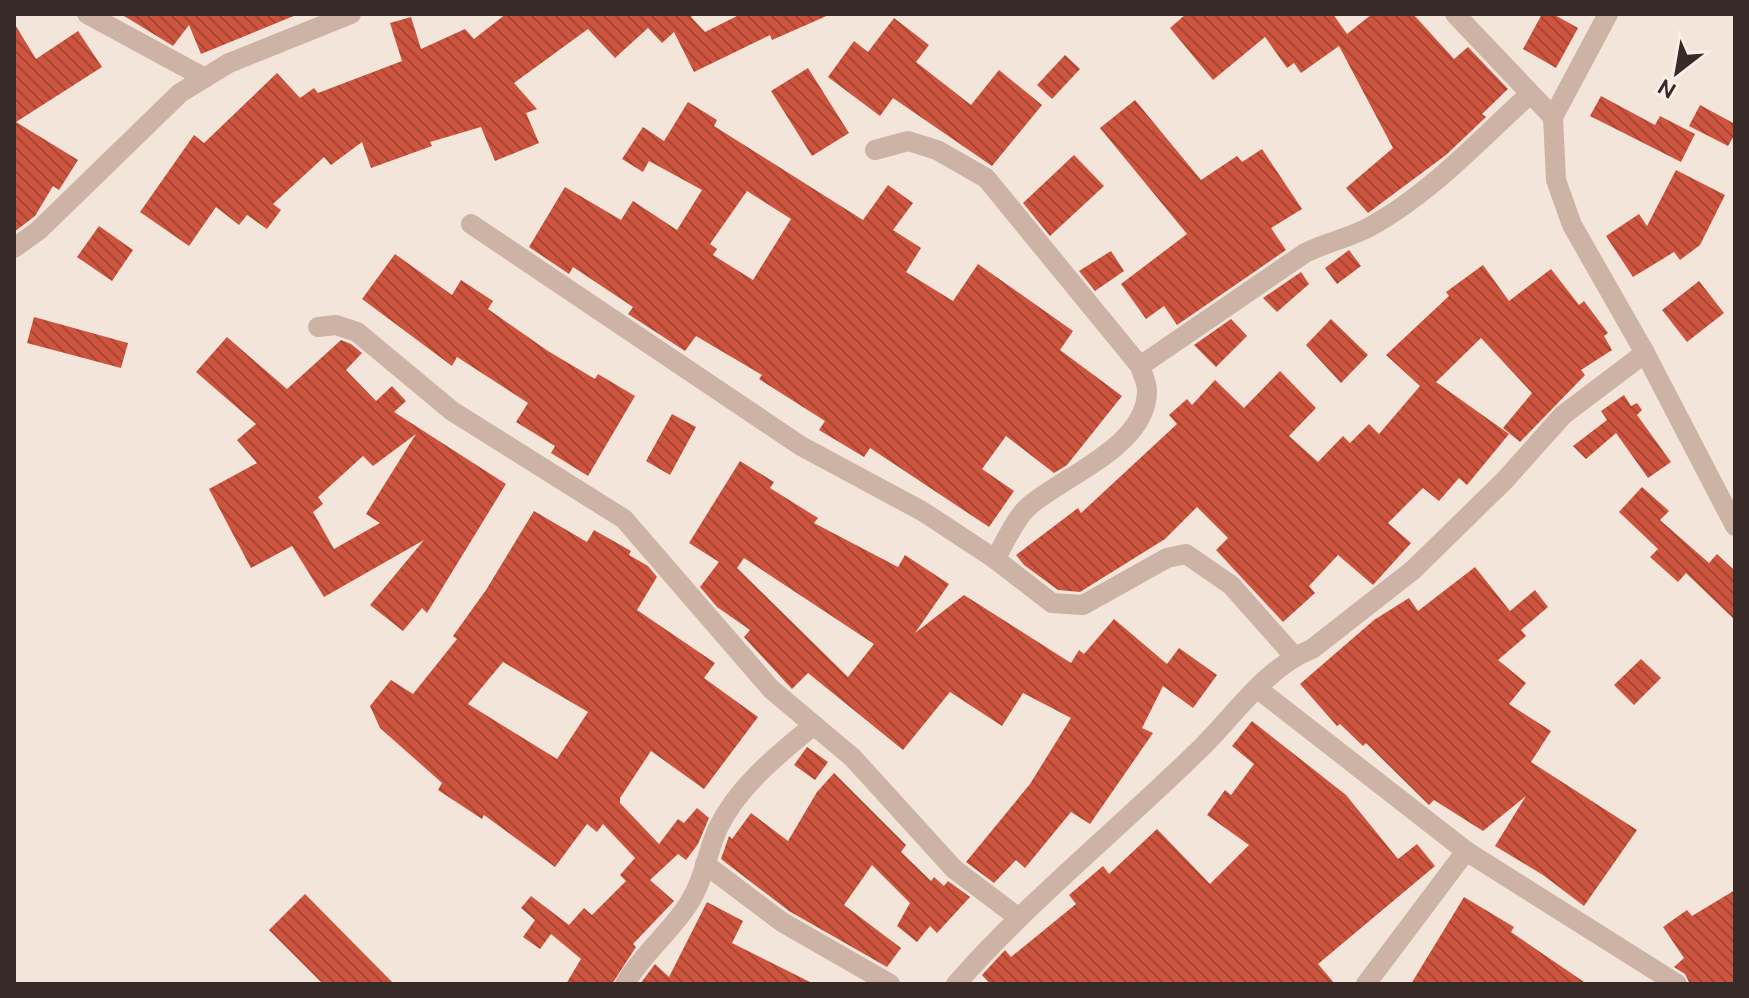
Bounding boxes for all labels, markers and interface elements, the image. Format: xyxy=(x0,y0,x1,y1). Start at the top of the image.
north arrow xyxy=(1637,32,1717,112)
text: N xyxy=(1653,75,1680,105)

